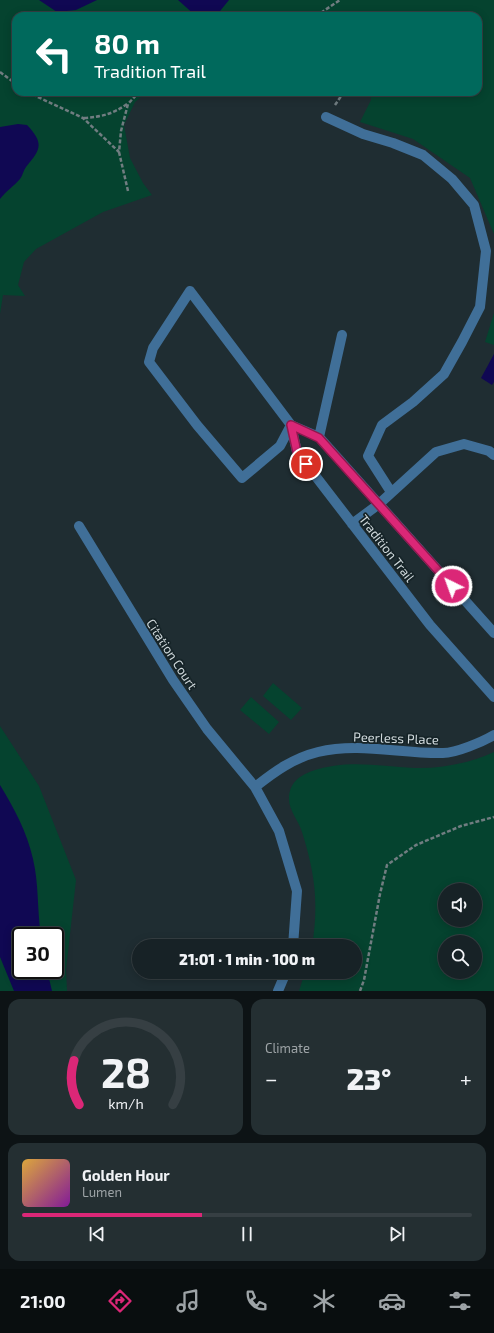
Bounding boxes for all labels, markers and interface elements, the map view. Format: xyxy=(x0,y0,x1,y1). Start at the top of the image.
text: 80 m xyxy=(94,26,160,60)
icon: left xyxy=(28,28,80,80)
text: Tradition Trail xyxy=(94,60,206,82)
pin xyxy=(289,447,323,481)
icon: arrive xyxy=(295,453,317,475)
street label: Tradition Trail xyxy=(356,511,418,585)
position arrow xyxy=(431,565,473,607)
street label: Citation Court xyxy=(143,616,201,692)
street label: Peerless Place xyxy=(353,729,439,747)
map controls xyxy=(438,883,482,979)
button: sound xyxy=(438,883,482,927)
speed limit sign: 30 xyxy=(12,927,64,979)
button: search xyxy=(438,935,482,979)
text: 21:01 · 1 min · 100 m xyxy=(179,950,315,968)
text: Climate xyxy=(265,1040,310,1056)
text: 28 xyxy=(100,1046,151,1096)
text: 23° xyxy=(346,1060,391,1096)
text: − xyxy=(265,1065,278,1091)
text: + xyxy=(460,1065,472,1091)
text: km/h xyxy=(108,1095,143,1112)
text: Golden Hour xyxy=(82,1166,170,1184)
text: Lumen xyxy=(82,1184,122,1200)
icon: previous xyxy=(86,1223,108,1245)
icon: pause xyxy=(236,1223,258,1245)
icon: next xyxy=(386,1223,408,1245)
icon: directions xyxy=(106,1287,134,1315)
icon: music xyxy=(174,1287,202,1315)
icon: phone xyxy=(242,1287,270,1315)
icon: climate xyxy=(310,1287,338,1315)
icon: car xyxy=(378,1287,406,1315)
icon: filters xyxy=(446,1287,474,1315)
text: 21:00 xyxy=(20,1290,66,1312)

